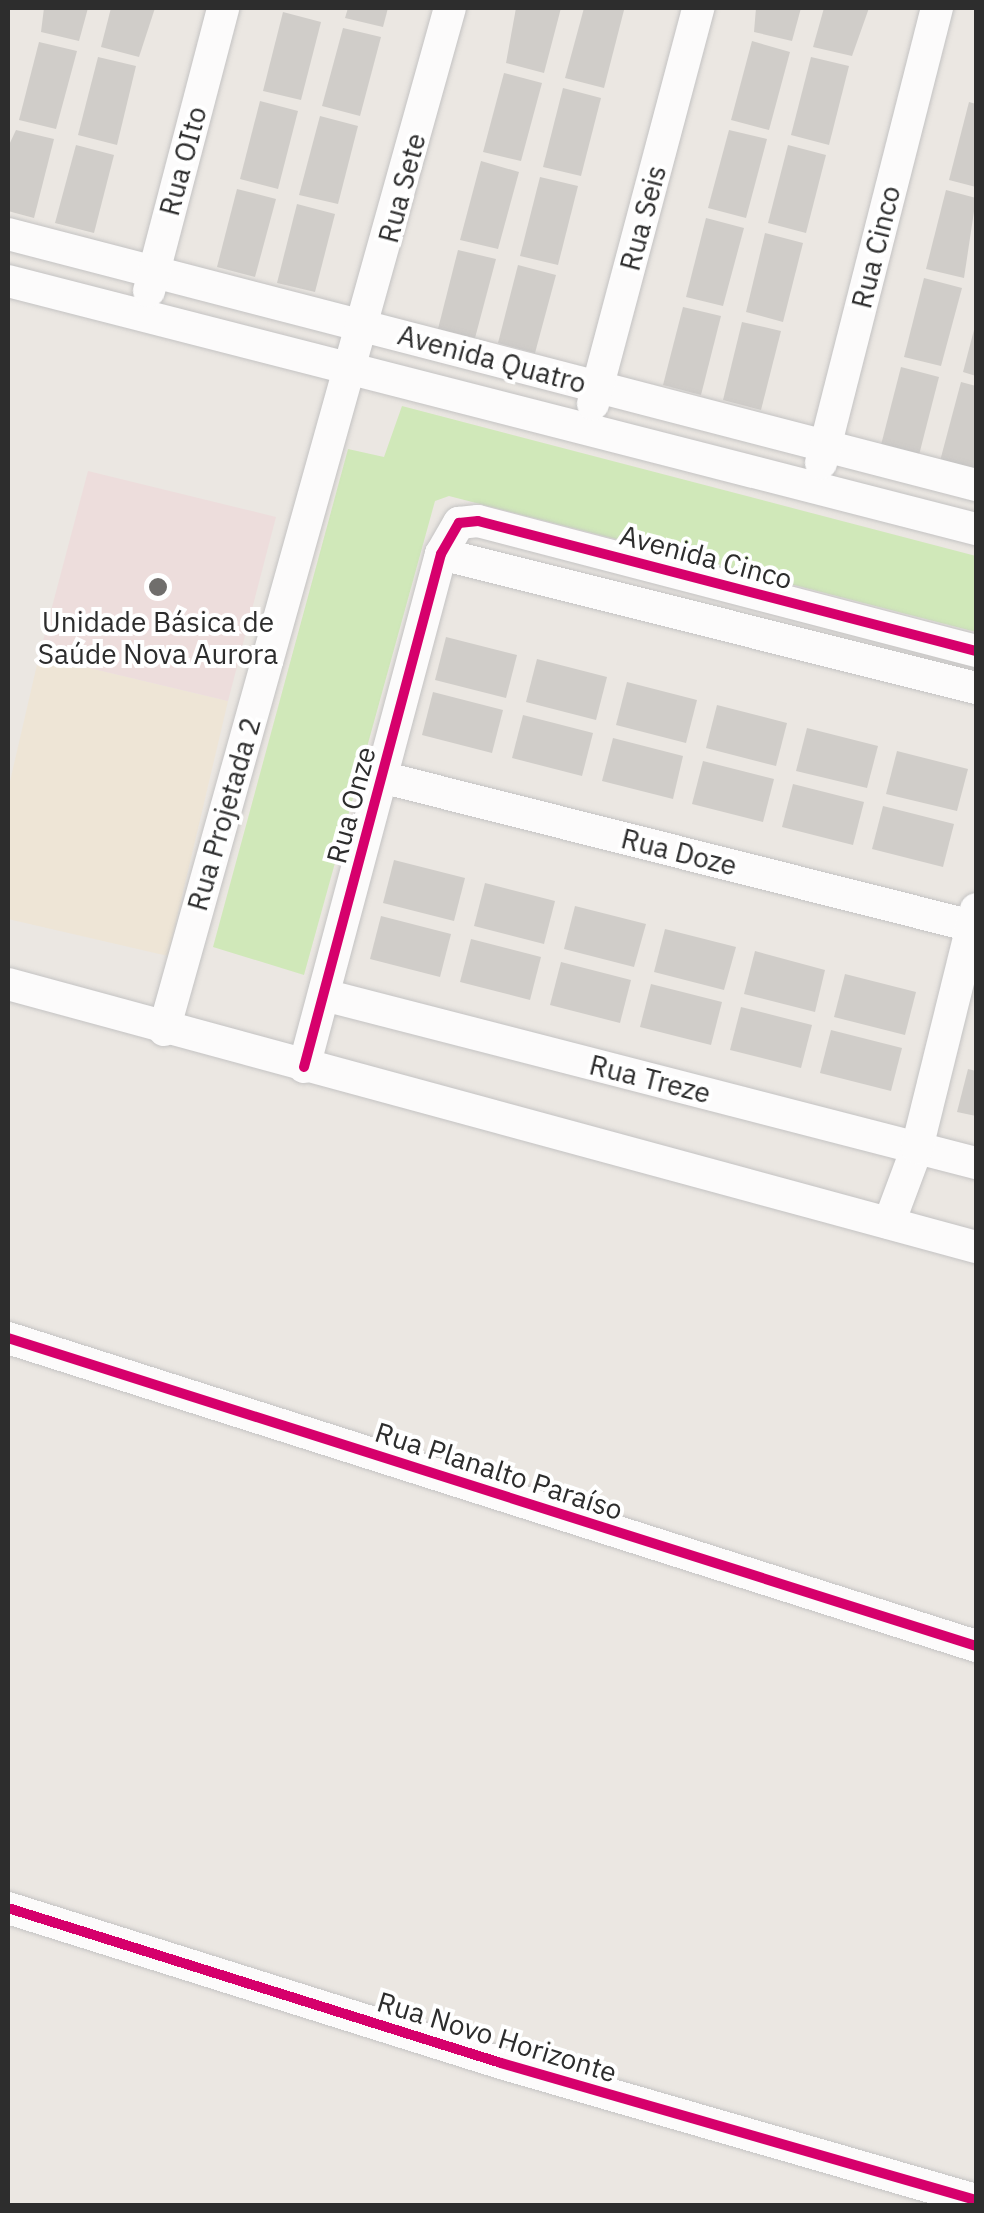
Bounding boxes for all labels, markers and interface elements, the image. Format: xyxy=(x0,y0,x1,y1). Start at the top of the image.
street label: Rua OIto xyxy=(152,103,214,219)
street label: Rua Sete xyxy=(371,130,433,246)
street label: Rua Seis xyxy=(613,162,673,274)
street label: Rua Cinco xyxy=(845,182,907,312)
street label: Avenida Quatro xyxy=(394,318,590,400)
street label: Avenida Cinco xyxy=(616,518,796,596)
marker: Unidade Básica de Saúde Nova Aurora xyxy=(145,574,171,600)
place label: Unidade Básica de Saúde Nova Aurora xyxy=(38,605,278,671)
street label: Rua Projetada 2 xyxy=(180,713,268,915)
street label: Rua Onze xyxy=(319,743,383,867)
street label: Rua Doze xyxy=(618,821,740,883)
street label: Rua Treze xyxy=(586,1048,714,1110)
street label: Rua Planalto Paraíso xyxy=(371,1415,627,1527)
street label: Rua Novo Horizonte xyxy=(373,1985,621,2089)

